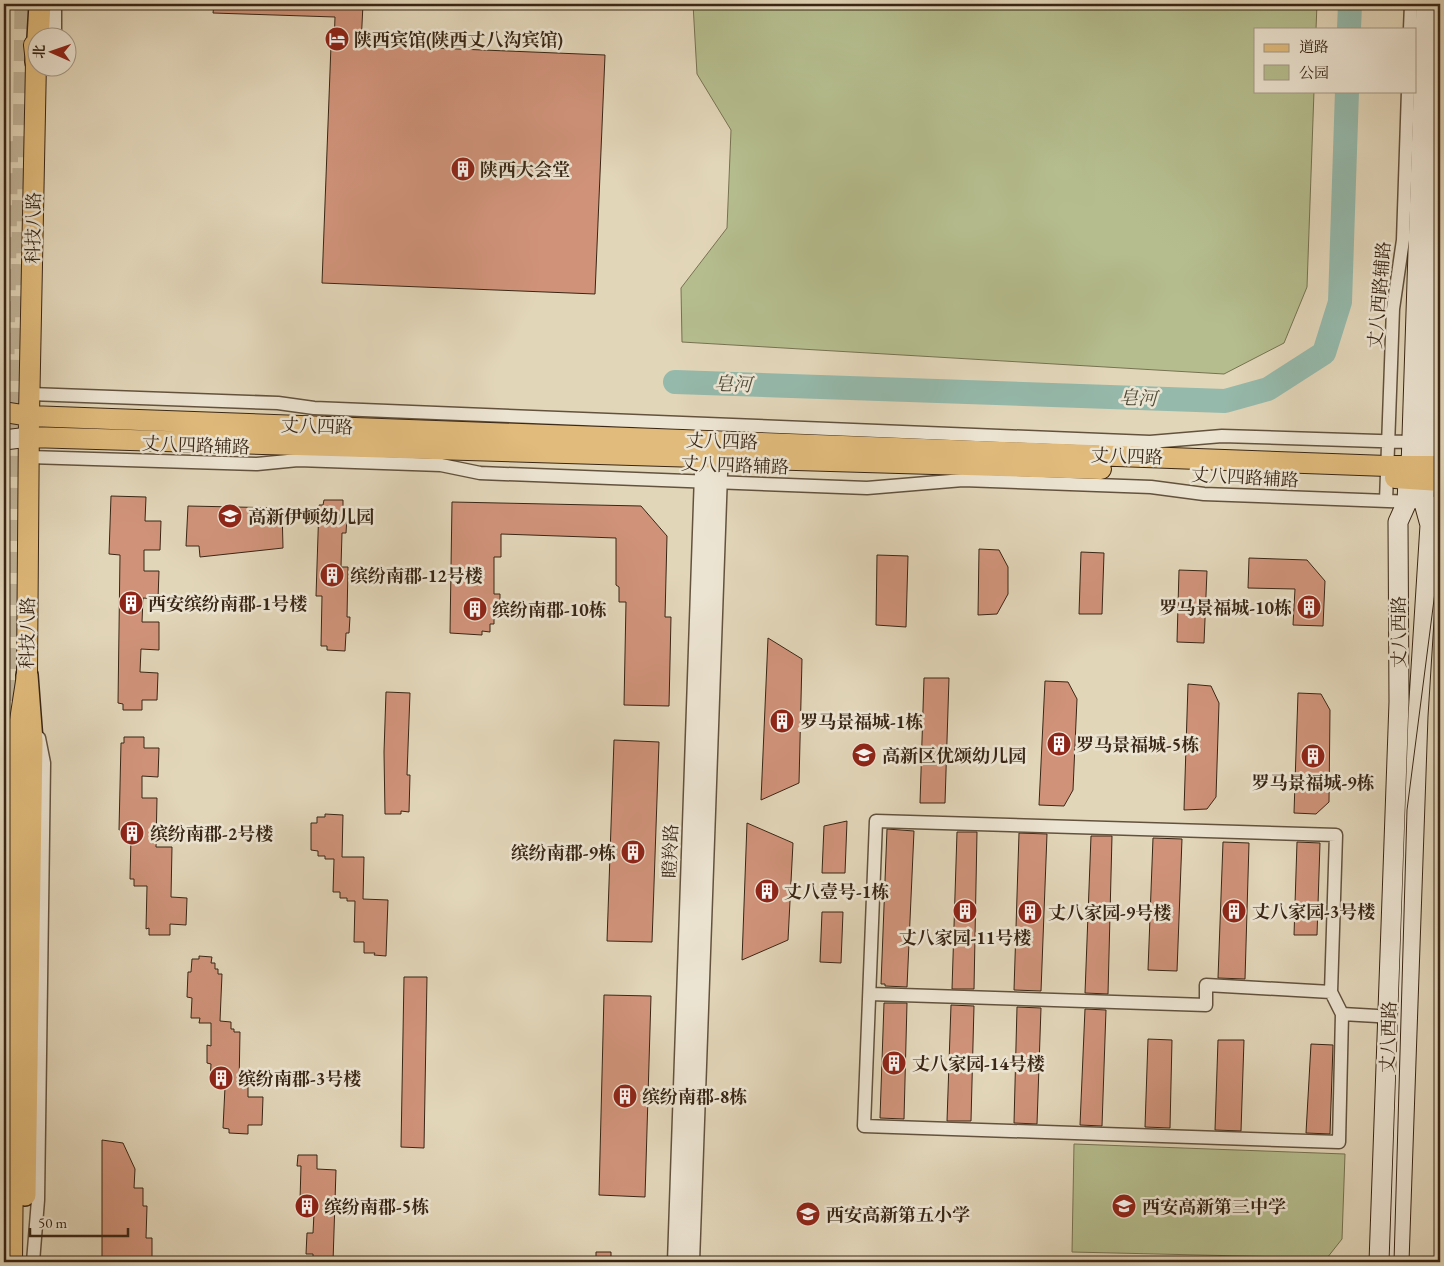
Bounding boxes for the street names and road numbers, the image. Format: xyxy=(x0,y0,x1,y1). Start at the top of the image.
street label: 科技八路 xyxy=(21,192,45,264)
street label: 丈八西路辅路 xyxy=(1363,240,1395,350)
street label: 丈八四路 xyxy=(281,413,353,439)
street label: 丈八四路 xyxy=(686,428,758,454)
street label: 丈八四路辅路 xyxy=(142,432,250,458)
street label: 丈八四路 xyxy=(1091,443,1163,469)
street label: 丈八四路辅路 xyxy=(681,452,789,478)
street label: 丈八四路辅路 xyxy=(1190,463,1300,491)
street label: 丈八西路 xyxy=(1387,596,1410,668)
street label: 科技八路 xyxy=(15,597,39,669)
street label: 瞪羚路 xyxy=(658,824,682,878)
street label: 丈八西路 xyxy=(1375,1001,1401,1073)

